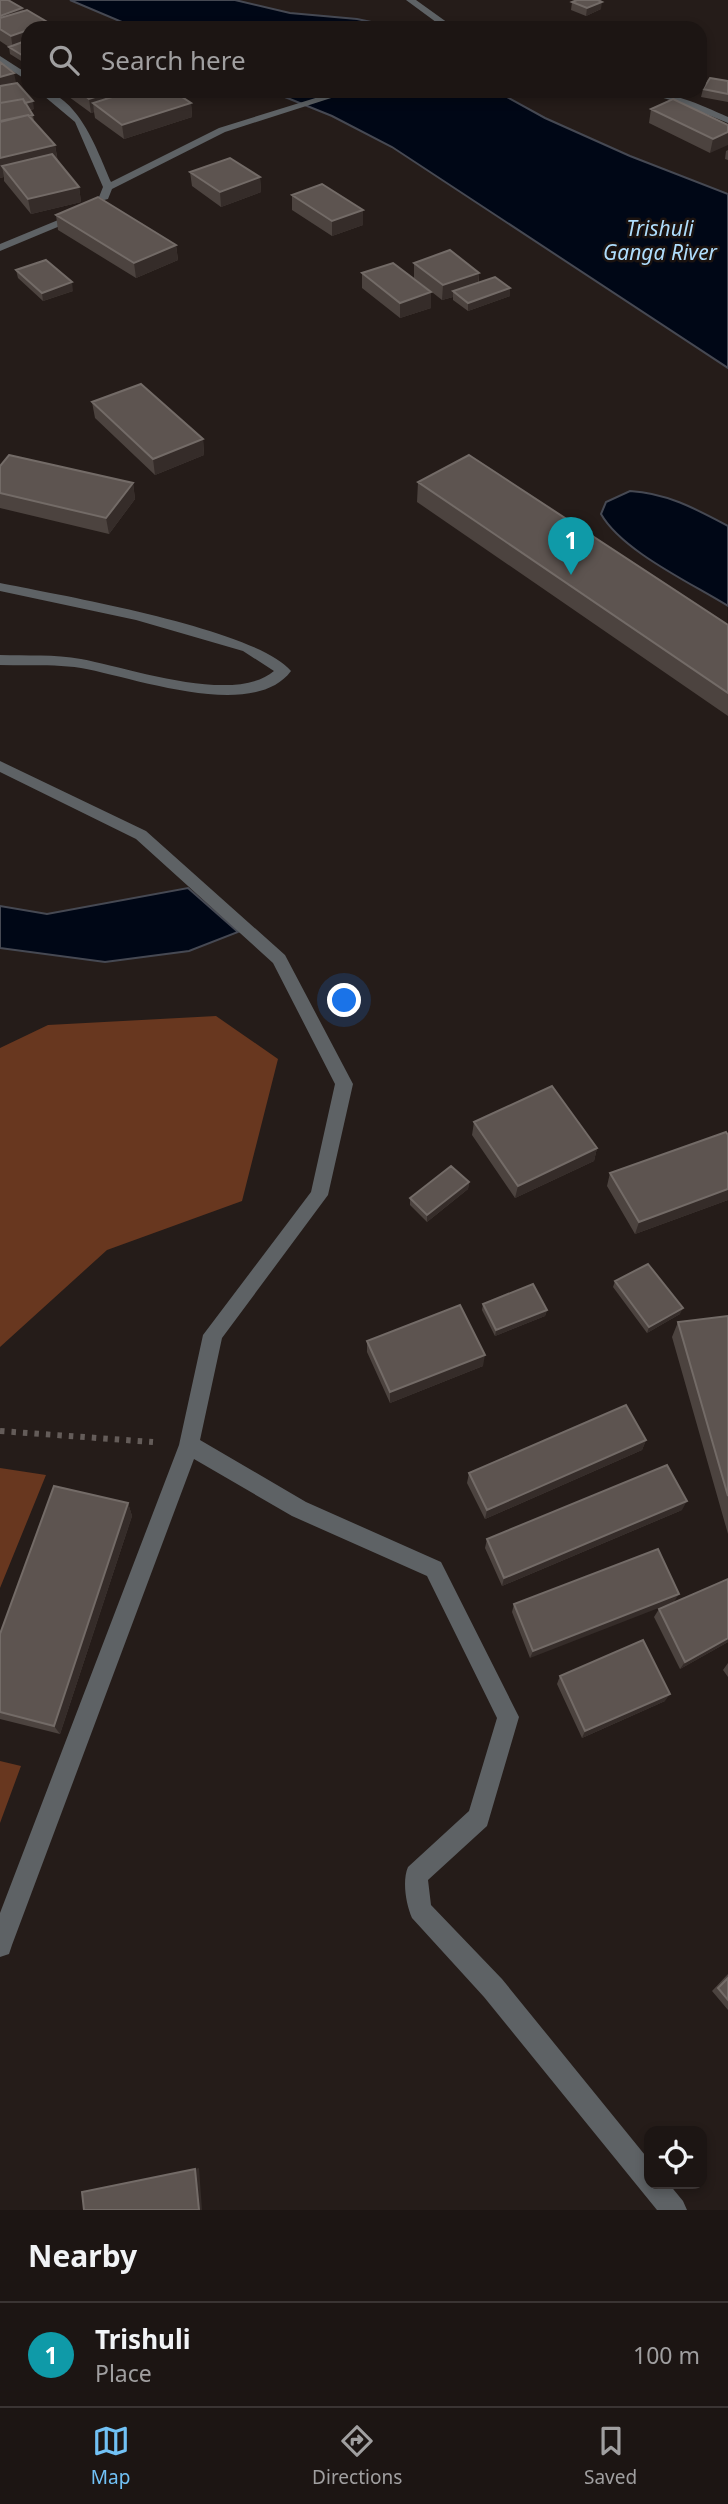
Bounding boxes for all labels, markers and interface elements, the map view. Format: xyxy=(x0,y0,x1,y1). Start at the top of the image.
search box xyxy=(21,21,707,98)
icon: search xyxy=(45,41,83,79)
text: Search here xyxy=(101,42,246,78)
water label: Trishuli Ganga River xyxy=(603,214,719,266)
pin: 1 xyxy=(548,517,594,575)
your location xyxy=(327,983,361,1017)
map controls xyxy=(644,2126,707,2189)
button: locate xyxy=(644,2126,707,2189)
text: Nearby xyxy=(28,2235,137,2276)
text: Trishuli xyxy=(95,2321,190,2357)
text: 1 xyxy=(44,2339,58,2371)
text: 100 m xyxy=(633,2339,700,2371)
text: Place xyxy=(95,2357,152,2389)
tab: Map xyxy=(91,2422,130,2490)
tab: Directions xyxy=(312,2422,402,2490)
tab: Saved xyxy=(584,2422,637,2490)

